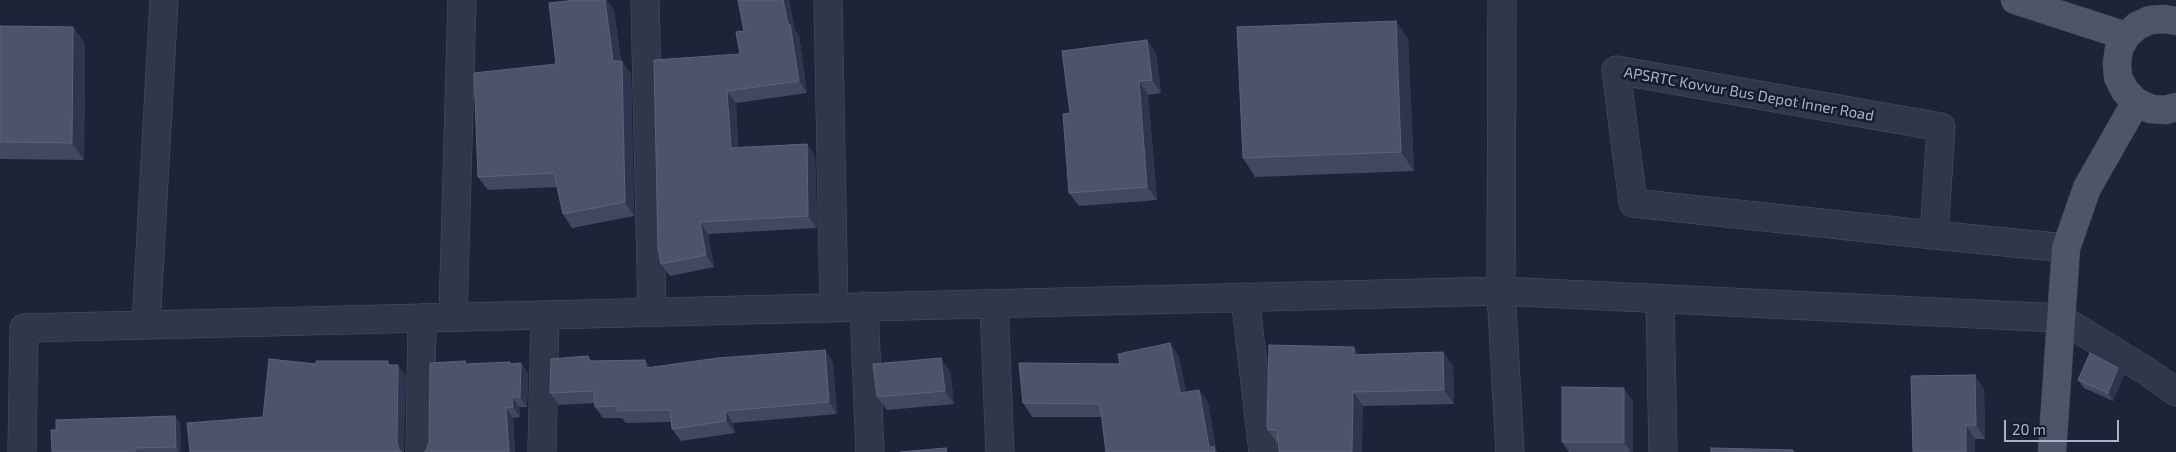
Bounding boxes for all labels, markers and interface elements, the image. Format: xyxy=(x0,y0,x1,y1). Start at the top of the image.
street label: APSRTC Kovvur Bus Depot Inner Road xyxy=(1623,63,1875,125)
scale bar xyxy=(2006,410,2121,442)
text: 20 m xyxy=(2012,420,2046,438)

